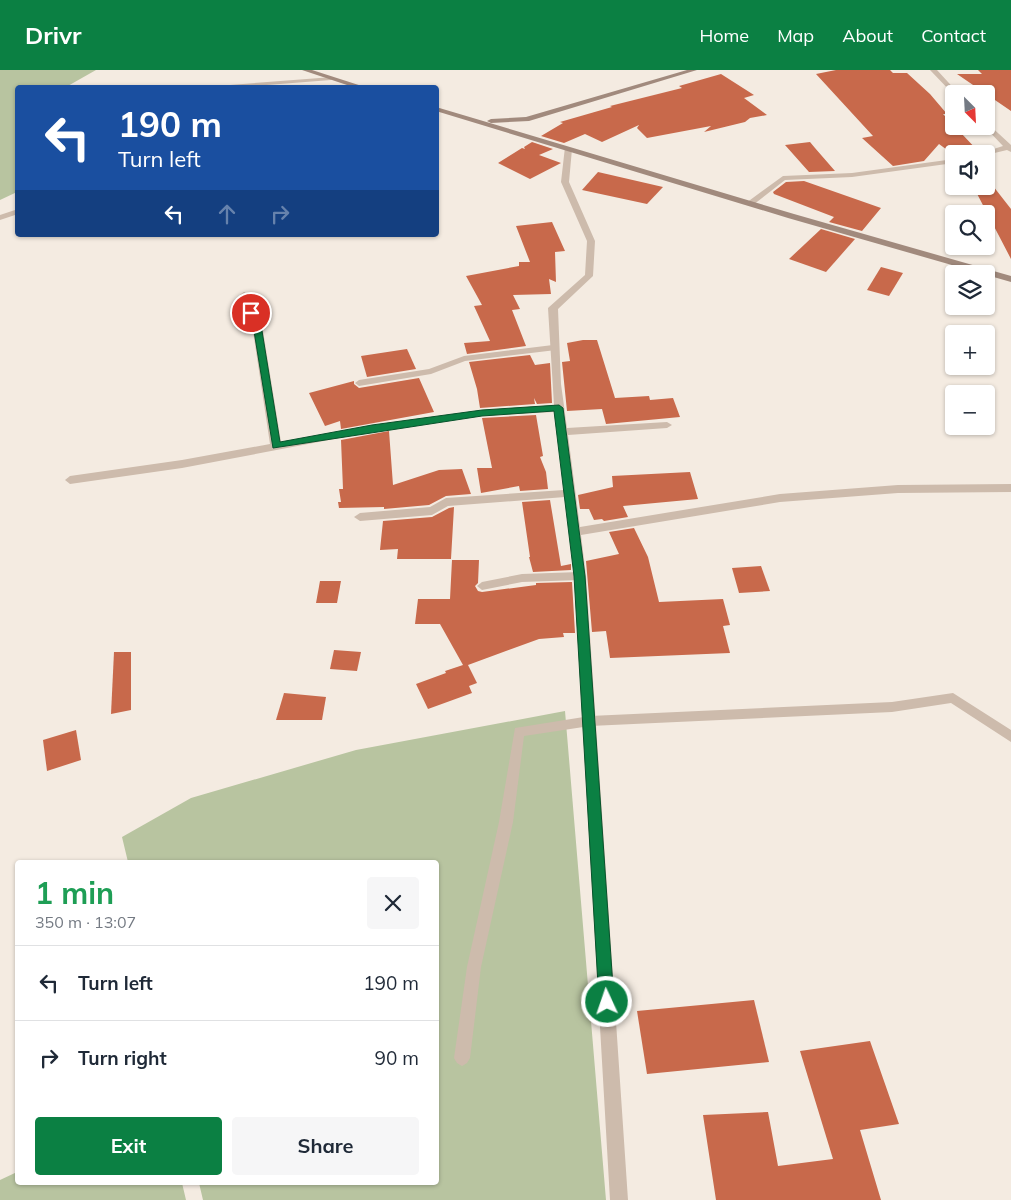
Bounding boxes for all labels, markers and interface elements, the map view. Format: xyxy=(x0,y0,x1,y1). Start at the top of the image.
text: Drivr xyxy=(25,20,81,50)
text: Home xyxy=(699,24,749,47)
text: Map xyxy=(777,24,814,47)
text: About xyxy=(842,24,893,47)
text: Contact xyxy=(921,24,986,47)
north arrow xyxy=(945,85,995,135)
map controls xyxy=(945,85,995,435)
text: 190 m xyxy=(118,102,222,146)
icon: left xyxy=(35,105,100,170)
text: Turn left xyxy=(118,145,201,173)
button: sound xyxy=(945,145,995,195)
icon: left xyxy=(160,200,188,228)
icon: ahead xyxy=(213,200,241,228)
icon: right xyxy=(266,200,294,228)
button: search xyxy=(945,205,995,255)
button: layers xyxy=(945,265,995,315)
pin xyxy=(230,292,272,334)
icon: arrive xyxy=(237,299,265,327)
button: + xyxy=(945,325,995,375)
button: − xyxy=(945,385,995,435)
text: 1 min xyxy=(35,874,114,912)
button: close xyxy=(367,877,419,929)
text: 350 m · 13:07 xyxy=(35,912,136,932)
icon: left xyxy=(35,969,63,997)
text: Turn left xyxy=(78,971,153,995)
text: 190 m xyxy=(363,971,419,995)
position arrow xyxy=(580,975,632,1027)
icon: right xyxy=(35,1044,63,1072)
text: Turn right xyxy=(78,1046,167,1070)
text: 90 m xyxy=(375,1046,419,1070)
button: Exit xyxy=(35,1117,222,1175)
button: Share xyxy=(232,1117,419,1175)

